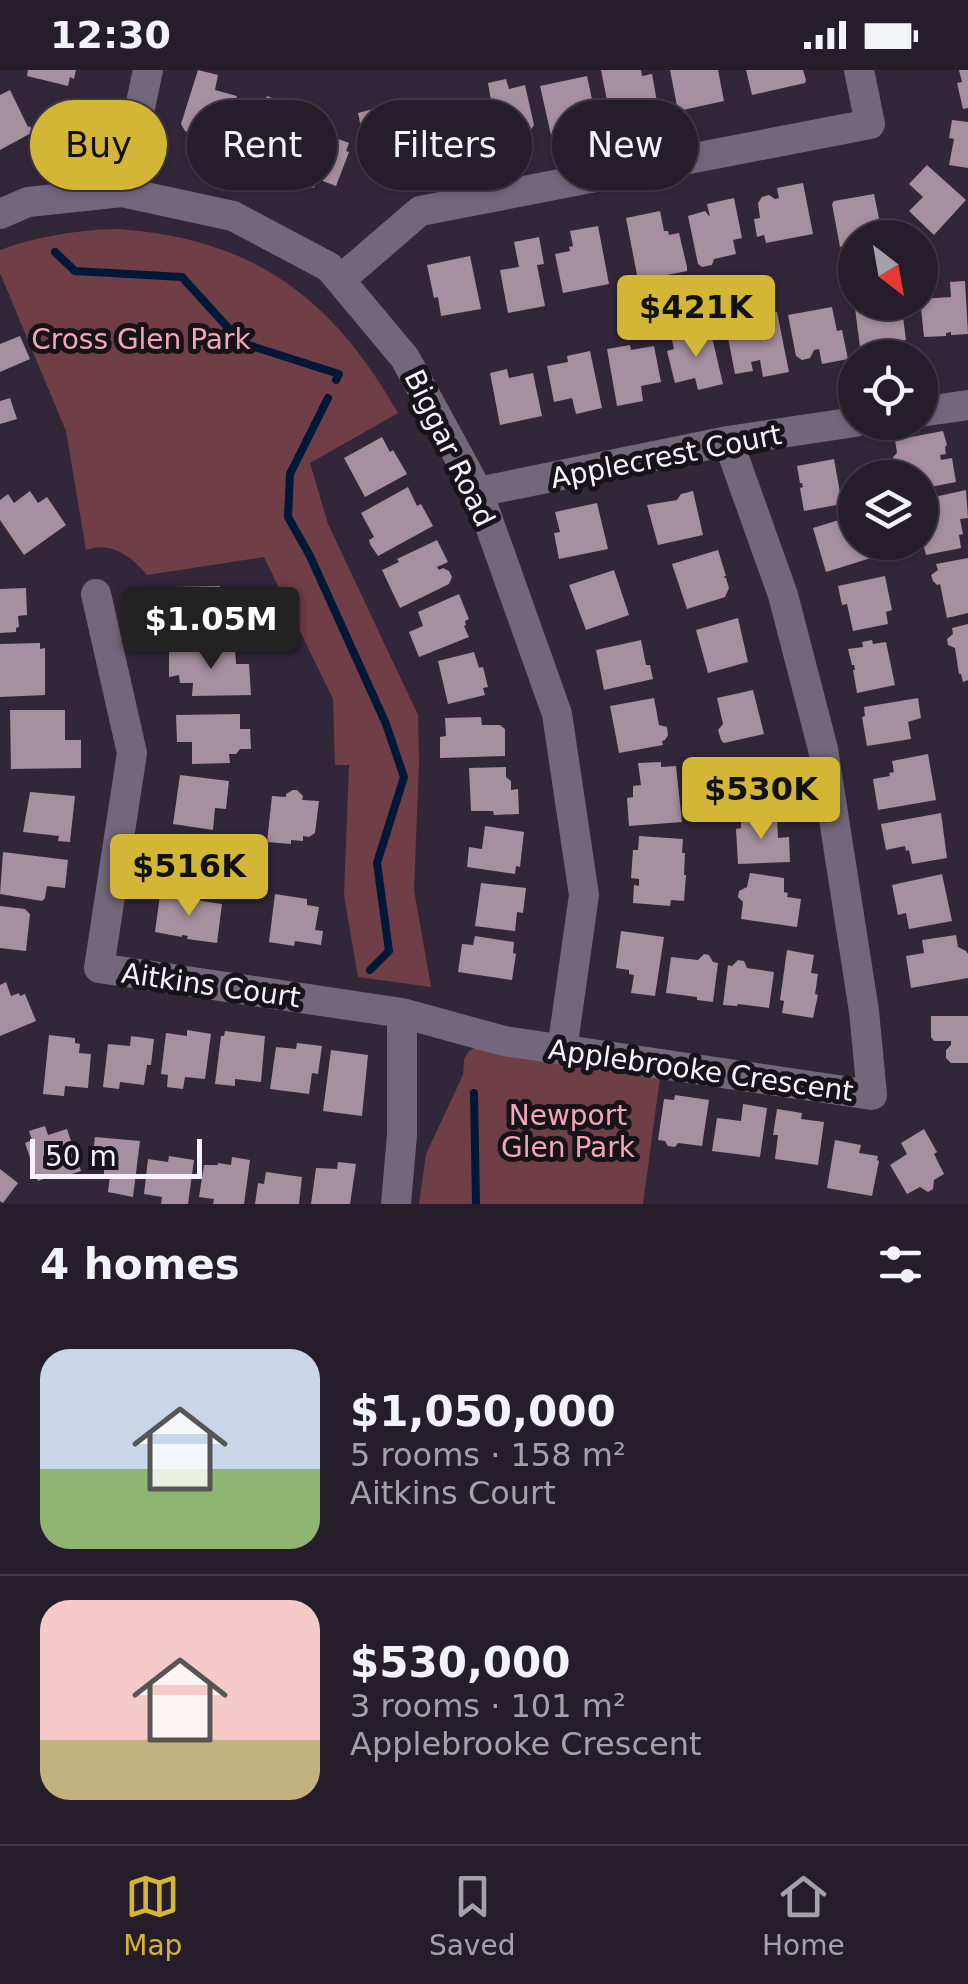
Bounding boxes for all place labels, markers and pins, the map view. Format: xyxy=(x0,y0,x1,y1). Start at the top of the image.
pin: $421K xyxy=(626,275,766,360)
pin: $1.05M xyxy=(130,587,292,672)
pin: $530K xyxy=(691,757,831,842)
pin: $516K xyxy=(119,834,259,919)

